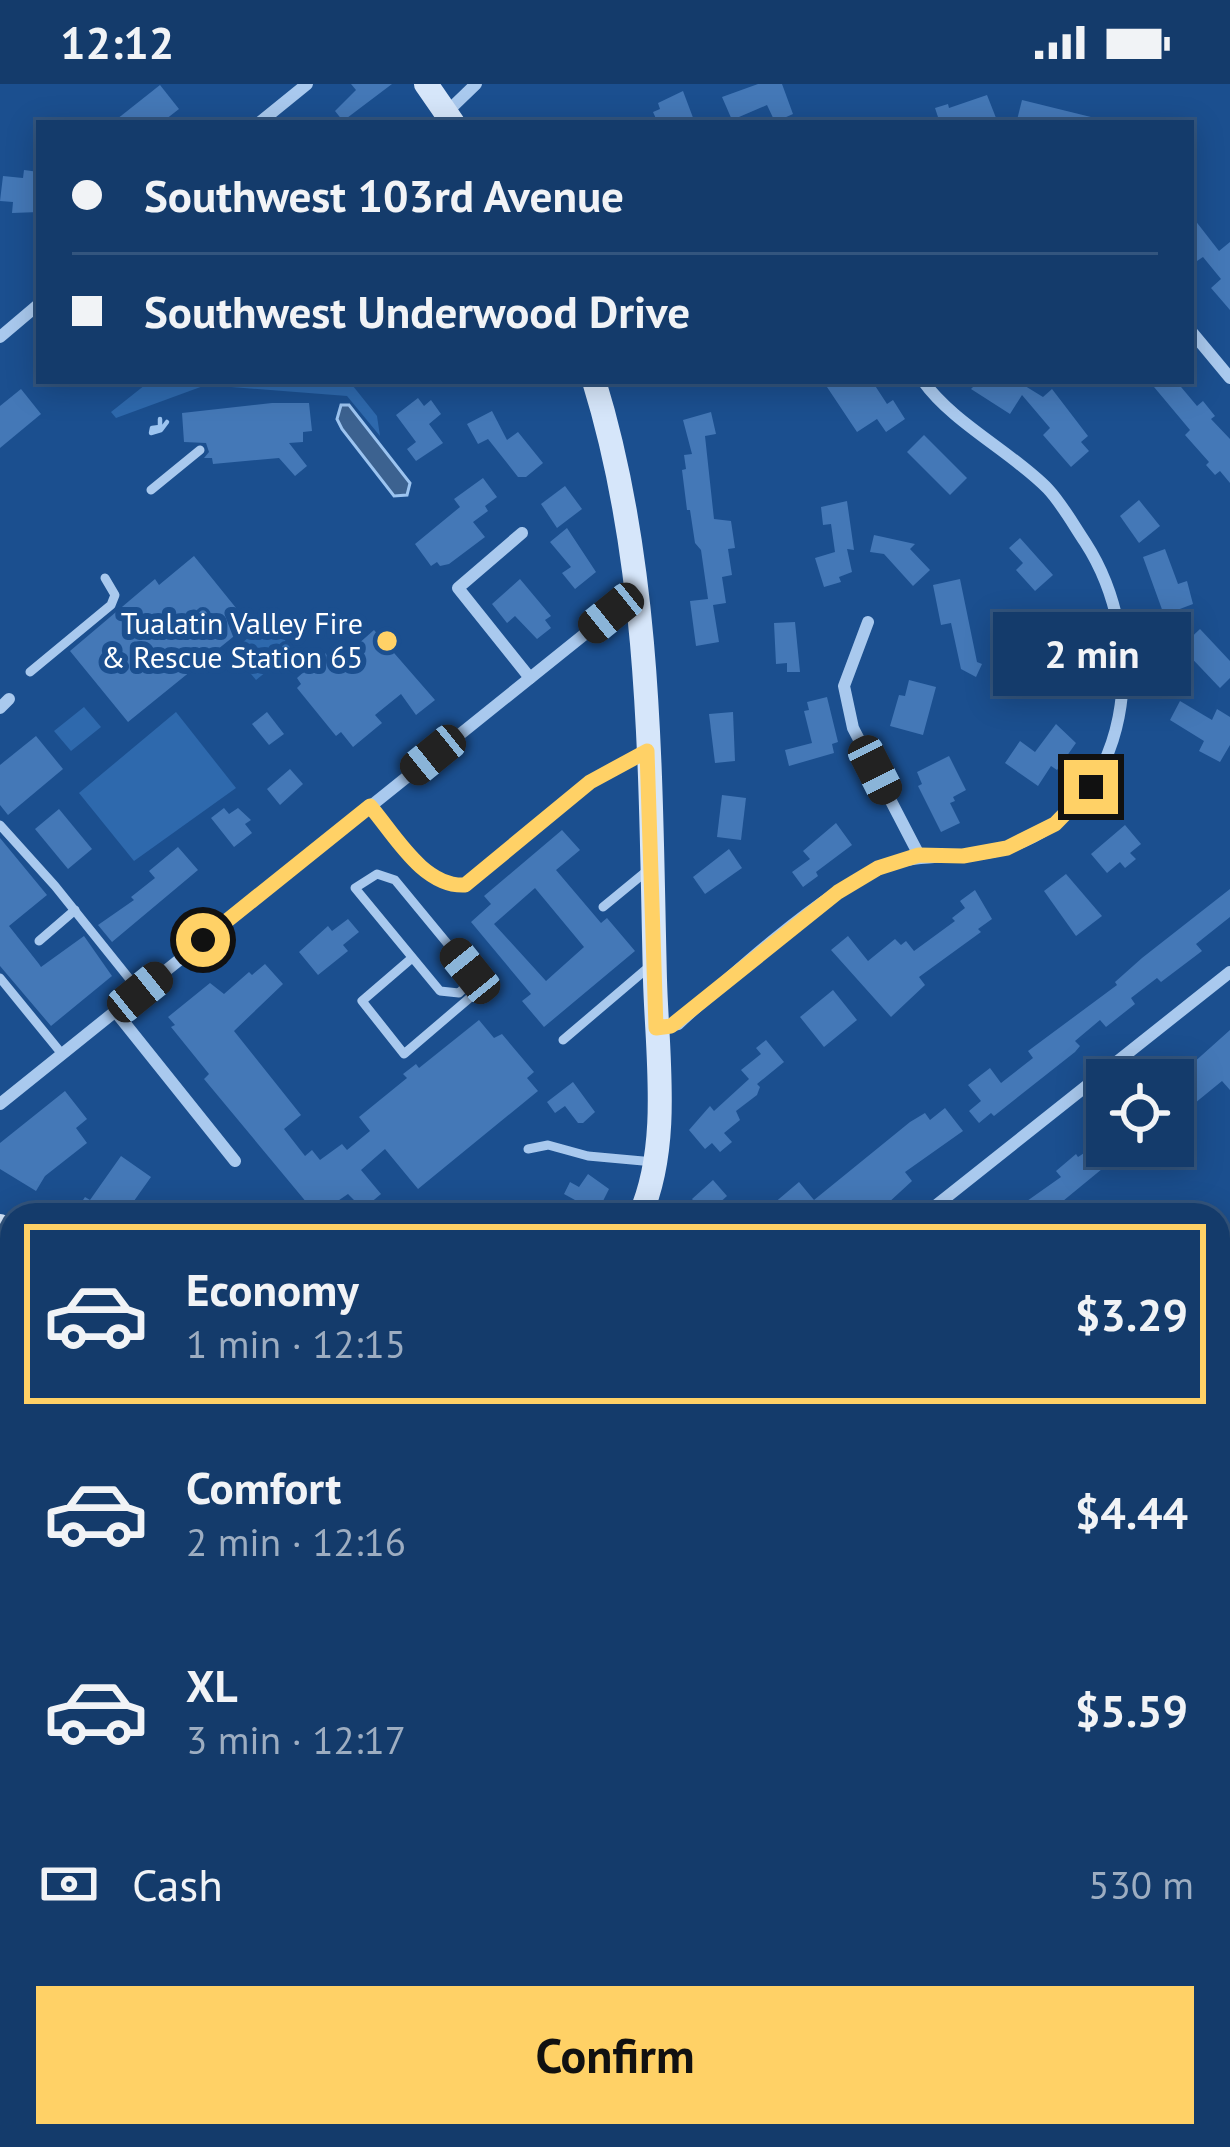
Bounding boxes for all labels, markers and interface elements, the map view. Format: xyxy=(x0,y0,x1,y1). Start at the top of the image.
text: 12:12 xyxy=(60,13,174,71)
text: Southwest 103rd Avenue xyxy=(144,166,624,224)
text: Southwest Underwood Drive xyxy=(144,282,690,340)
car xyxy=(572,576,650,650)
place label: Tualatin Valley Fire & Rescue Station 65 xyxy=(101,603,363,676)
callout: 2 min xyxy=(992,613,1190,697)
marker: Tualatin Valley Fire & Rescue Station 65 xyxy=(374,628,400,654)
text: 2 min xyxy=(1044,628,1140,679)
car xyxy=(394,718,472,792)
car xyxy=(843,730,907,810)
route end xyxy=(1064,760,1118,814)
route start xyxy=(176,913,230,967)
car xyxy=(433,932,507,1010)
car xyxy=(101,955,179,1029)
map controls xyxy=(1086,1059,1194,1167)
button: locate xyxy=(1086,1059,1194,1167)
icon: car xyxy=(42,1260,150,1368)
text: Economy xyxy=(186,1260,359,1318)
text: $3.29 xyxy=(1075,1285,1188,1343)
text: 1 min · 12:15 xyxy=(186,1318,406,1369)
icon: car xyxy=(42,1458,150,1566)
text: Comfort xyxy=(186,1458,341,1516)
text: $4.44 xyxy=(1075,1483,1188,1541)
text: 2 min · 12:16 xyxy=(186,1516,406,1567)
icon: car xyxy=(42,1656,150,1764)
text: XL xyxy=(186,1656,238,1714)
text: $5.59 xyxy=(1075,1681,1188,1739)
text: 3 min · 12:17 xyxy=(186,1714,406,1765)
icon: cash xyxy=(36,1851,102,1917)
text: Cash xyxy=(132,1855,223,1913)
text: 530 m xyxy=(1088,1859,1194,1910)
button: Confirm xyxy=(36,1986,1194,2124)

